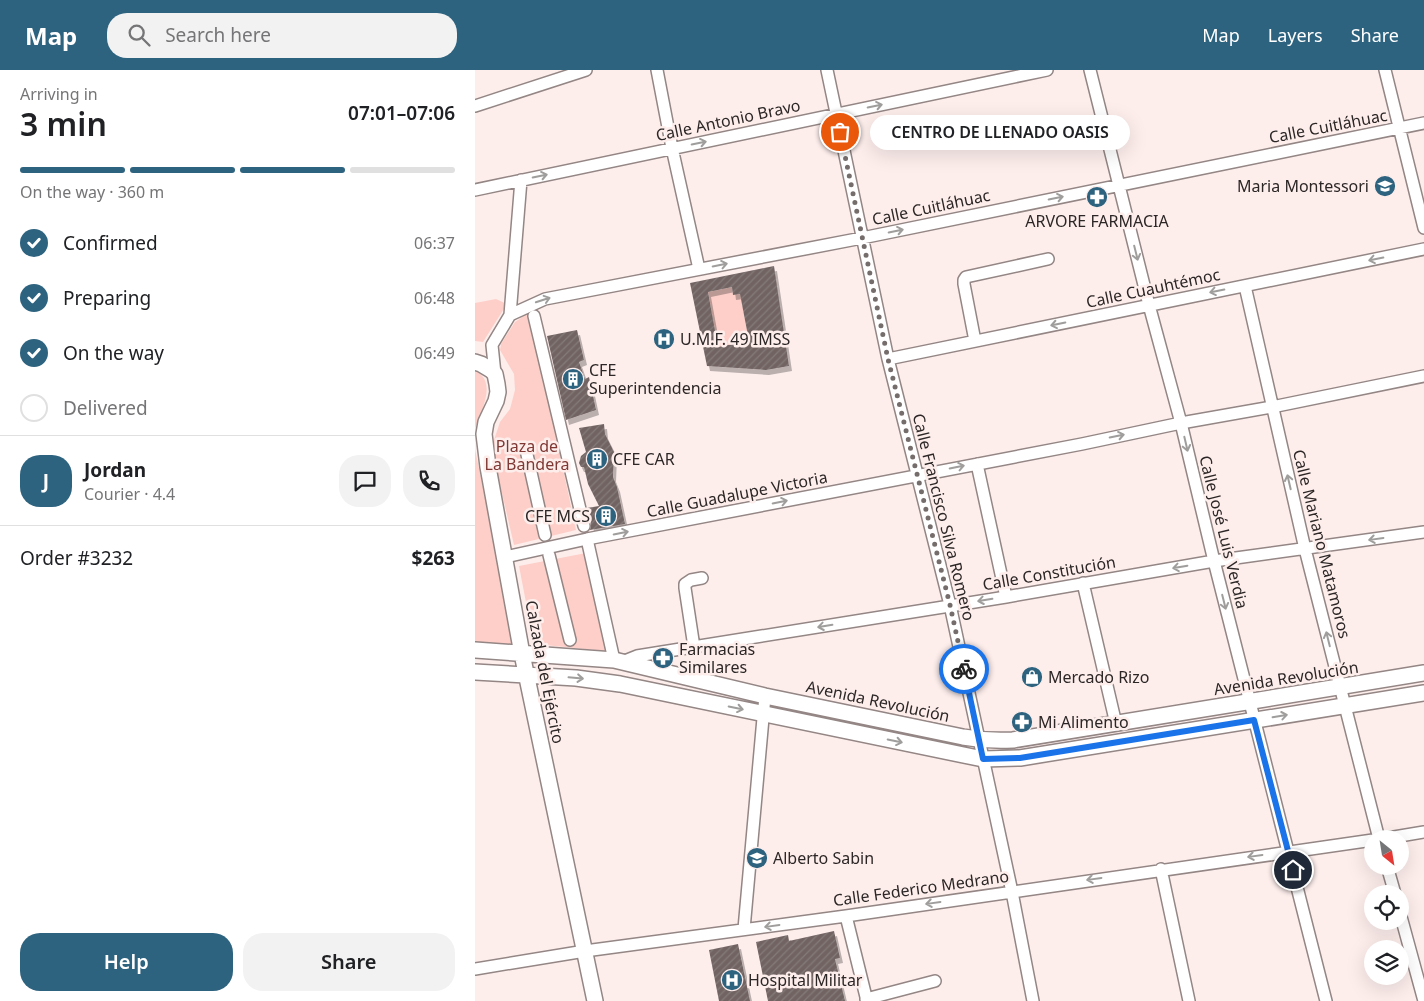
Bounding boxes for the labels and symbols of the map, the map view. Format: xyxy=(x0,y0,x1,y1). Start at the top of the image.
street label: Calle Antonio Bravo xyxy=(654,94,802,146)
one-way arrow xyxy=(867,101,883,110)
street label: Calle Cuitláhuac xyxy=(1267,104,1389,148)
pin xyxy=(819,111,861,153)
callout: CENTRO DE LLENADO OASIS xyxy=(870,114,1130,150)
one-way arrow xyxy=(690,138,706,147)
one-way arrow xyxy=(531,171,547,180)
school or university icon: Maria Montessori xyxy=(1373,174,1397,198)
place label: Maria Montessori xyxy=(1237,175,1369,197)
street label: Calle Cuitláhuac xyxy=(870,184,992,230)
pharmacy icon: ARVORE FARMACIA xyxy=(1085,185,1109,209)
one-way arrow xyxy=(1047,193,1063,202)
place label: ARVORE FARMACIA xyxy=(1025,210,1169,232)
one-way arrow xyxy=(888,226,904,235)
one-way arrow xyxy=(1132,245,1141,261)
one-way arrow xyxy=(1369,255,1385,264)
one-way arrow xyxy=(711,260,727,270)
street label: Calle Cuauhtémoc xyxy=(1084,263,1222,313)
one-way arrow xyxy=(1209,287,1225,296)
one-way arrow xyxy=(535,295,551,304)
one-way arrow xyxy=(1050,319,1066,329)
hospital icon: U.M.F. 49 IMSS xyxy=(652,327,676,351)
place label: U.M.F. 49 IMSS xyxy=(680,328,790,350)
place label: CFE Superintendencia xyxy=(589,359,721,399)
building icon: CFE Superintendencia xyxy=(561,367,585,391)
street label: Calle Francisco Silva Romero xyxy=(908,411,980,623)
one-way arrow xyxy=(1108,431,1124,440)
park label: Plaza de La Bandera xyxy=(485,435,569,475)
one-way arrow xyxy=(1182,436,1191,452)
building icon: CFE CAR xyxy=(585,447,609,471)
street label: Calle Mariano Matamoros xyxy=(1288,447,1356,641)
place label: CFE CAR xyxy=(613,448,675,470)
street label: Calle José Luis Verdia xyxy=(1194,453,1254,611)
one-way arrow xyxy=(949,462,965,472)
street label: Calle Guadalupe Victoria xyxy=(645,466,829,522)
one-way arrow xyxy=(1284,474,1293,490)
one-way arrow xyxy=(772,497,788,506)
building icon: CFE MCS xyxy=(594,504,618,528)
place label: CFE MCS xyxy=(525,505,590,527)
one-way arrow xyxy=(613,527,629,537)
one-way arrow xyxy=(1368,534,1384,544)
street label: Calle Constitución xyxy=(981,550,1117,596)
one-way arrow xyxy=(1173,562,1189,572)
one-way arrow xyxy=(1220,594,1229,610)
one-way arrow xyxy=(978,595,994,605)
street label: Calzada del Ejército xyxy=(520,599,570,745)
one-way arrow xyxy=(817,621,833,631)
one-way arrow xyxy=(1323,632,1332,648)
place label: Farmacias Similares xyxy=(679,638,755,678)
courier xyxy=(939,644,989,694)
pharmacy icon: Farmacias Similares xyxy=(651,646,675,670)
street label: Avenida Revolución xyxy=(1212,656,1360,700)
shop icon: Mercado Rizo xyxy=(1020,665,1044,689)
place label: Mercado Rizo xyxy=(1048,666,1149,688)
one-way arrow xyxy=(568,674,584,683)
street label: Avenida Revolución xyxy=(804,675,952,727)
one-way arrow xyxy=(727,704,743,713)
pharmacy icon: Mi Alimento xyxy=(1010,710,1034,734)
one-way arrow xyxy=(1271,710,1287,720)
place label: Mi Alimento xyxy=(1038,711,1129,733)
one-way arrow xyxy=(886,737,902,746)
north arrow xyxy=(1364,830,1409,875)
school or university icon: Alberto Sabin xyxy=(745,846,769,870)
place label: Alberto Sabin xyxy=(773,847,874,869)
pin xyxy=(1272,849,1314,891)
one-way arrow xyxy=(1247,851,1263,861)
street label: Calle Federico Medrano xyxy=(832,865,1010,911)
one-way arrow xyxy=(1086,875,1102,885)
one-way arrow xyxy=(926,898,942,908)
one-way arrow xyxy=(765,921,781,931)
hospital icon: Hospital Militar xyxy=(720,968,744,992)
place label: Hospital Militar xyxy=(748,969,863,991)

